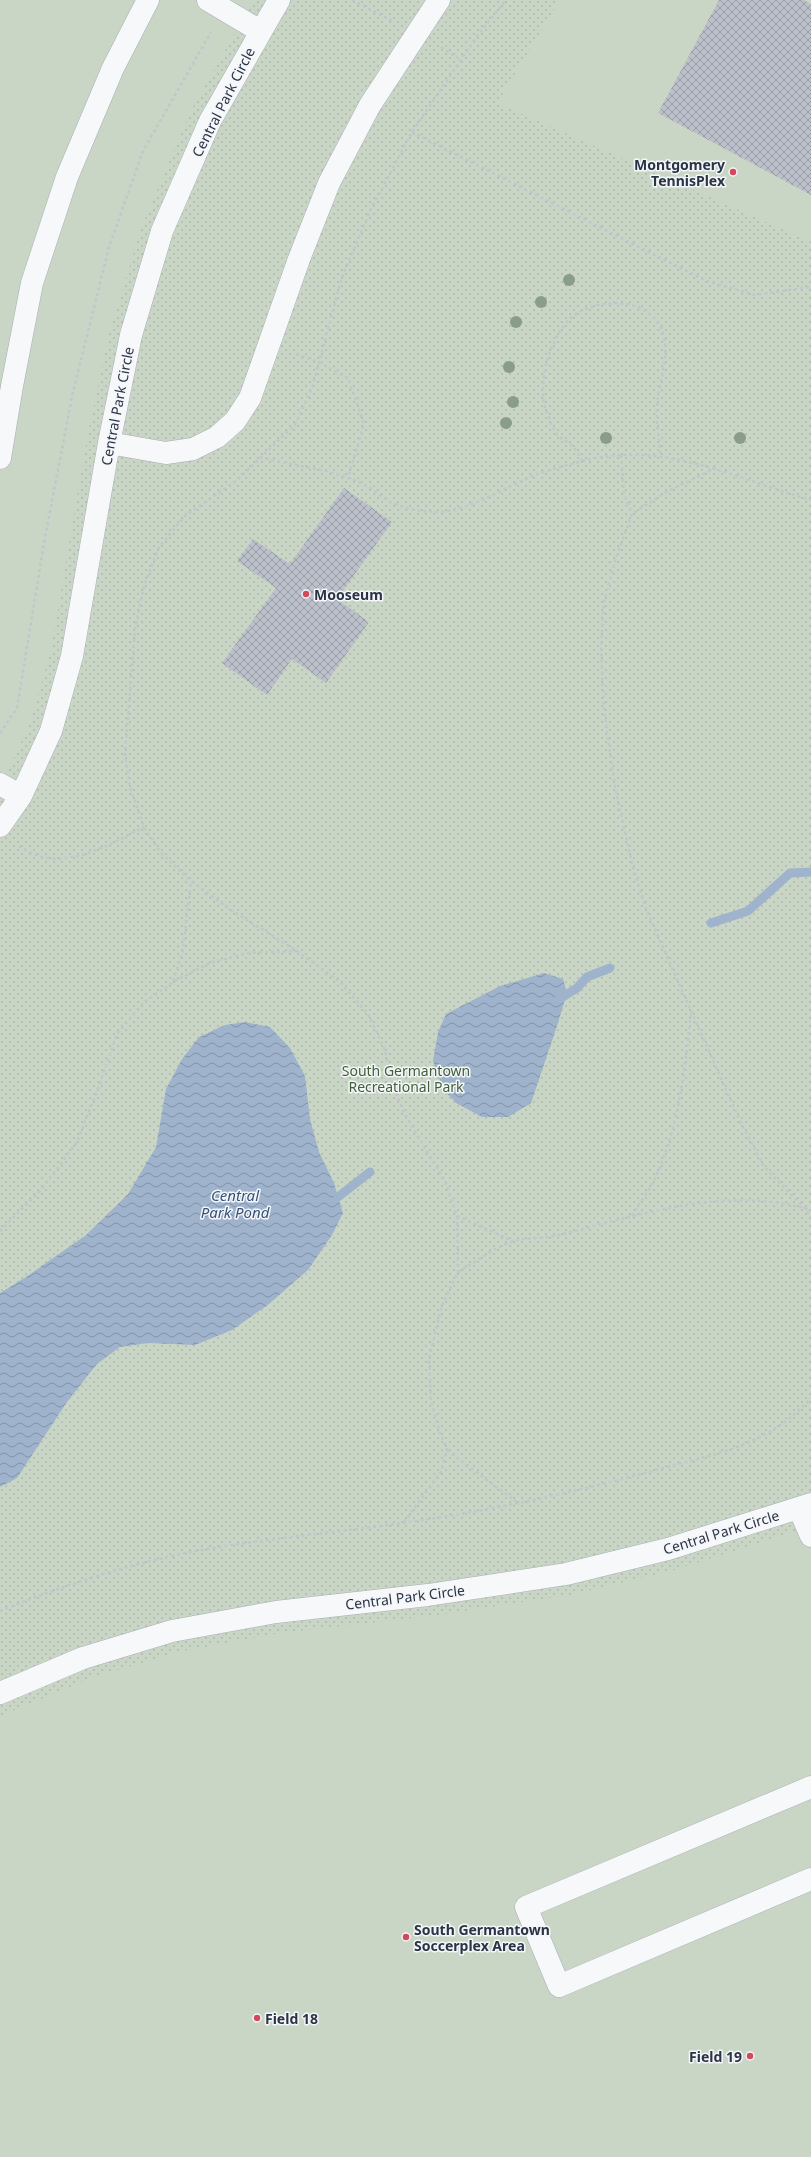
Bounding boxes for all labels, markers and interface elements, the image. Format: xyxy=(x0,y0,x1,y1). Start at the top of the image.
street label: Central Park Circle xyxy=(187,44,259,160)
place label: Montgomery TennisPlex xyxy=(634,155,726,190)
marker: Montgomery TennisPlex xyxy=(728,167,738,177)
street label: Central Park Circle xyxy=(96,345,138,467)
place label: Mooseum xyxy=(314,585,383,604)
marker: Mooseum xyxy=(301,589,311,599)
park label: South Germantown Recreational Park xyxy=(342,1061,470,1096)
water label: Central Park Pond xyxy=(201,1185,270,1222)
street label: Central Park Circle xyxy=(661,1505,781,1559)
street label: Central Park Circle xyxy=(344,1580,466,1614)
place label: South Germantown Soccerplex Area xyxy=(414,1920,550,1955)
marker: South Germantown Soccerplex Area xyxy=(401,1932,411,1942)
place label: Field 18 xyxy=(265,2009,318,2028)
marker: Field 18 xyxy=(252,2013,262,2023)
place label: Field 19 xyxy=(689,2047,742,2066)
marker: Field 19 xyxy=(745,2051,755,2061)

